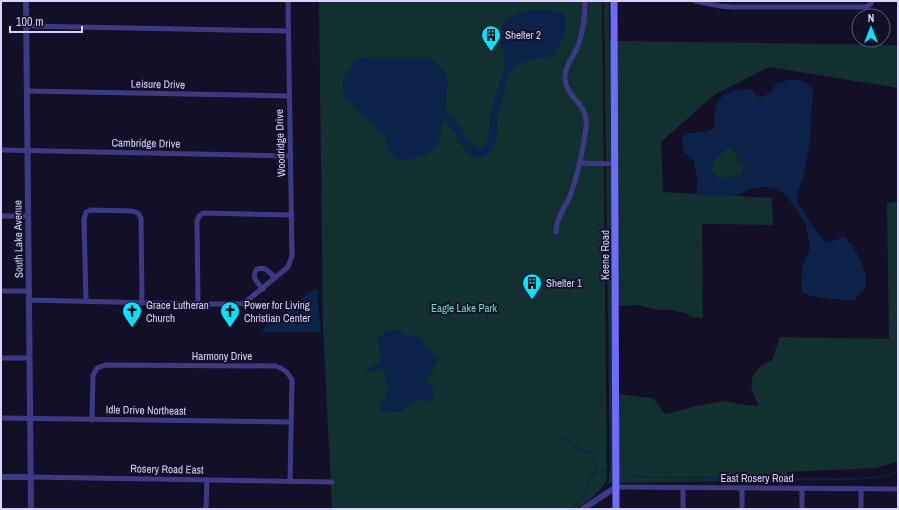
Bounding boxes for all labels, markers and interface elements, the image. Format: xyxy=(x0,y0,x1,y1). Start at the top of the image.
scale bar xyxy=(10,8,82,34)
north arrow xyxy=(851,8,891,48)
text: N xyxy=(868,11,874,25)
text: 100 m xyxy=(16,14,43,30)
building icon: Shelter 2 xyxy=(480,24,502,52)
place label: Shelter 2 xyxy=(505,28,541,42)
street label: Leisure Drive xyxy=(131,77,185,91)
street label: Woodridge Drive xyxy=(272,109,288,177)
street label: Cambridge Drive xyxy=(112,135,180,151)
street label: South Lake Avenue xyxy=(10,200,26,278)
street label: Keene Road xyxy=(598,230,612,280)
building icon: Shelter 1 xyxy=(521,272,543,300)
place label: Shelter 1 xyxy=(546,276,582,290)
place label: Grace Lutheran Church xyxy=(146,298,209,325)
place label: Power for Living Christian Center xyxy=(244,298,310,325)
church icon: Grace Lutheran Church xyxy=(121,300,143,328)
church icon: Power for Living Christian Center xyxy=(219,300,241,328)
park label: Eagle Lake Park xyxy=(431,301,498,315)
street label: Harmony Drive xyxy=(192,349,252,363)
street label: Idle Drive Northeast xyxy=(106,402,187,418)
street label: Rosery Road East xyxy=(130,461,204,477)
street label: East Rosery Road xyxy=(720,471,794,485)

